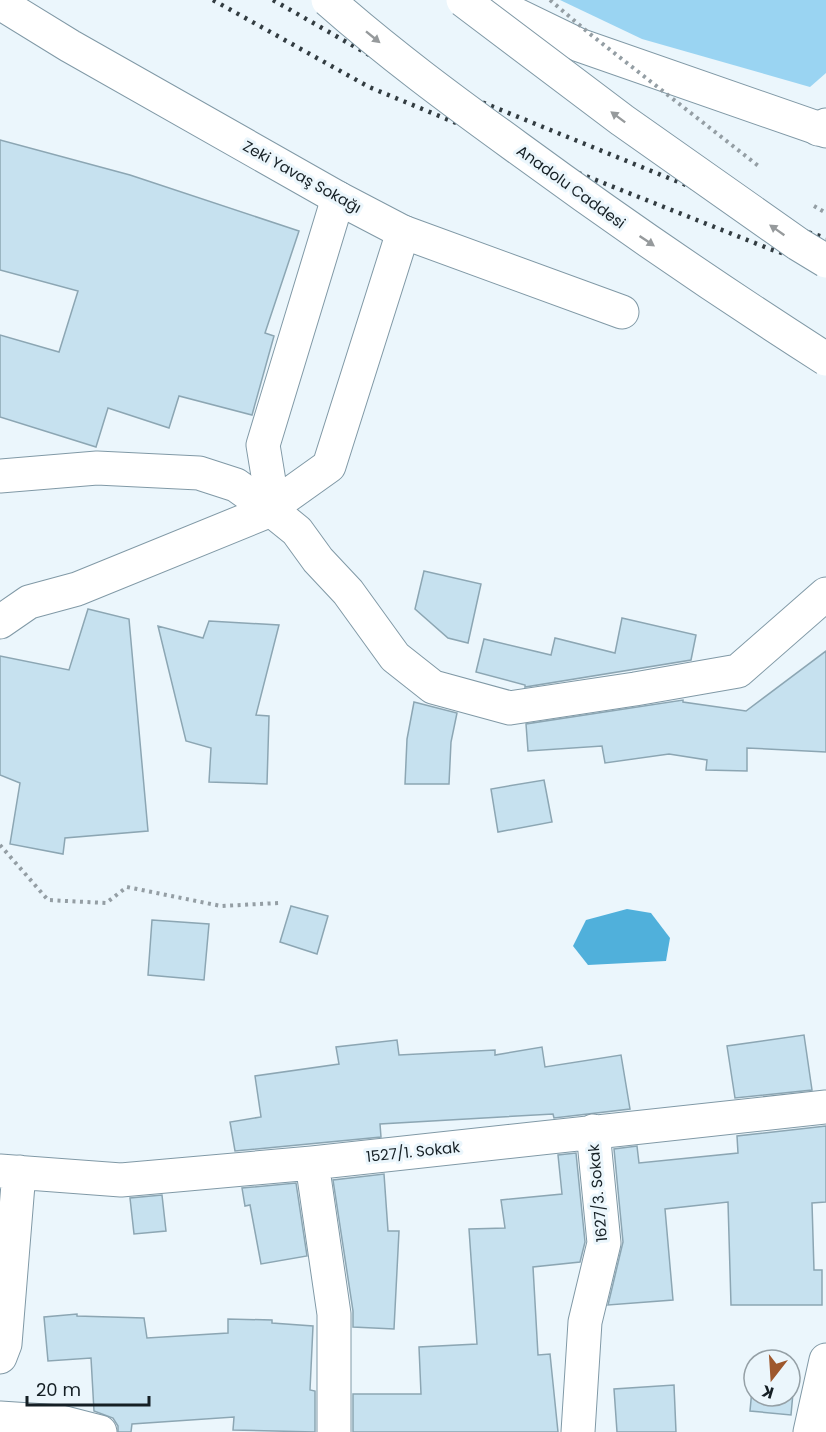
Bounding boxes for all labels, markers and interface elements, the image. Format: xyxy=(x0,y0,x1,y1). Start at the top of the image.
one-way arrow xyxy=(365,30,381,43)
one-way arrow xyxy=(610,111,625,123)
street label: Zeki Yavaş Sokağı xyxy=(239,135,365,218)
street label: Anadolu Caddesi xyxy=(513,140,630,233)
one-way arrow xyxy=(769,224,785,236)
one-way arrow xyxy=(639,235,655,246)
street label: 1527/1. Sokak xyxy=(365,1136,461,1167)
street label: 1627/3. Sokak xyxy=(583,1143,612,1243)
north arrow xyxy=(742,1348,802,1408)
scale bar xyxy=(27,1369,148,1407)
text: 20 m xyxy=(36,1377,81,1402)
text: K xyxy=(759,1379,776,1404)

